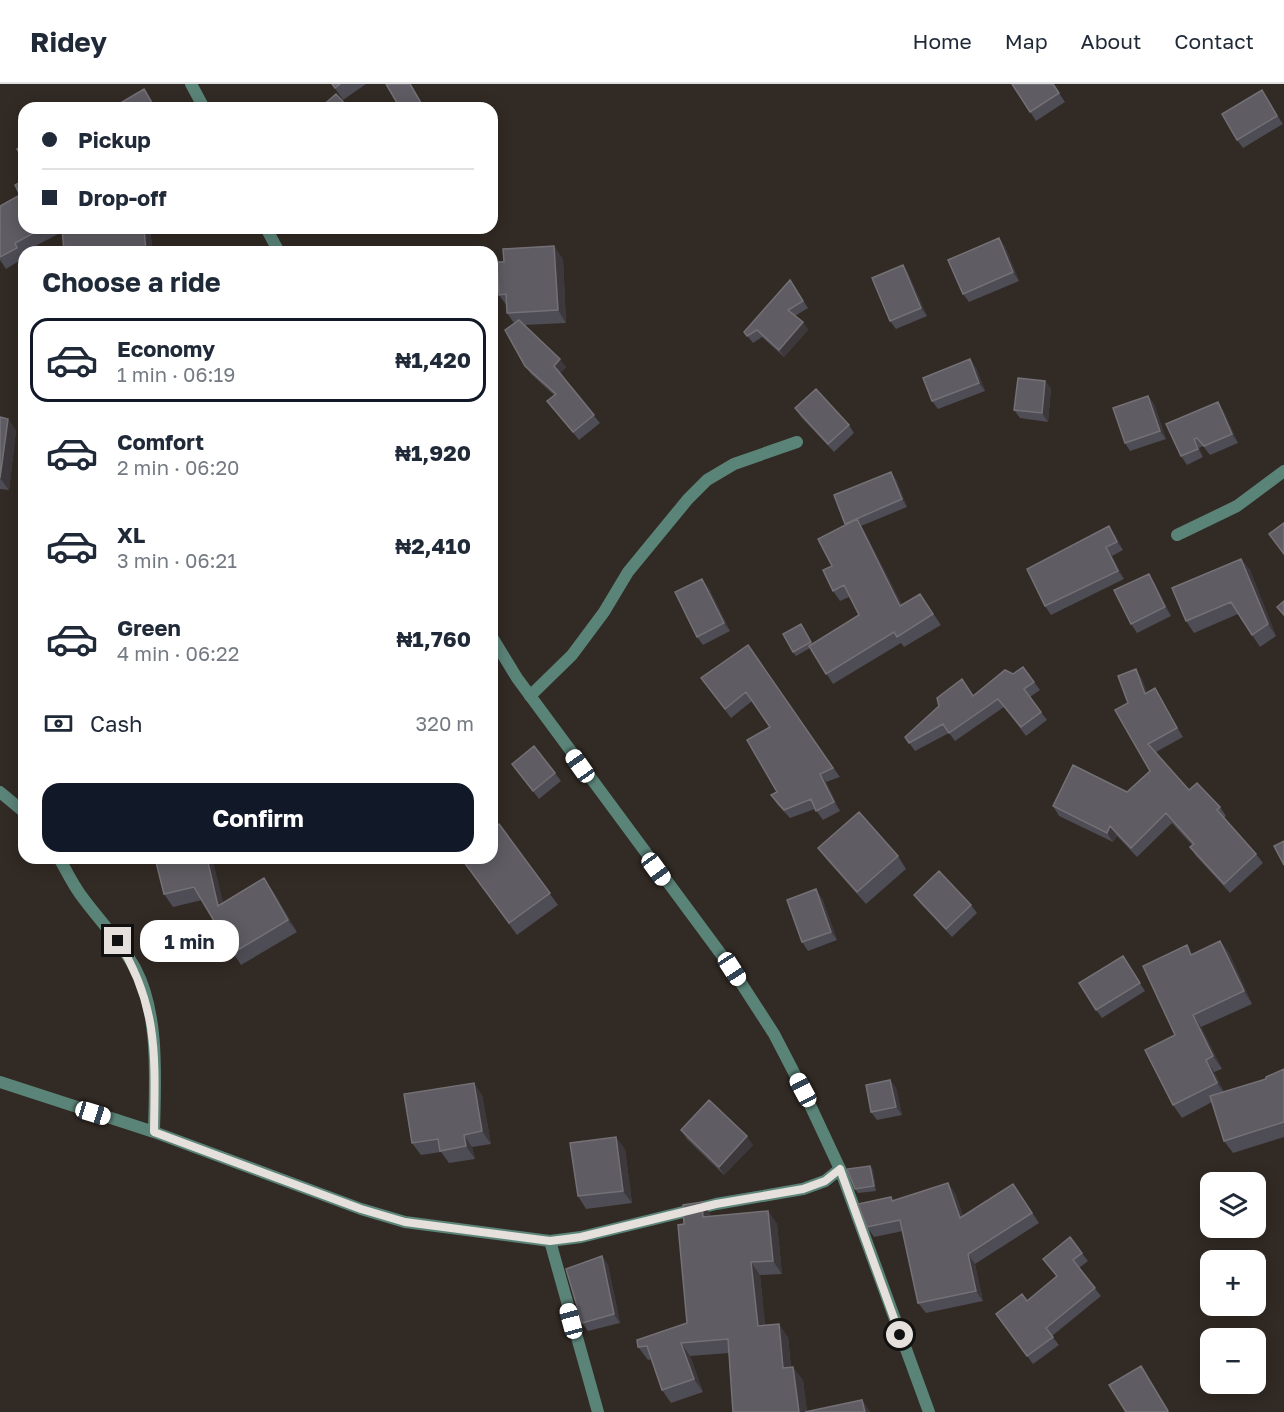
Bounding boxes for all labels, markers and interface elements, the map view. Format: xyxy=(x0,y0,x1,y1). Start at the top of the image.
text: Ridey xyxy=(30,25,107,58)
text: Home xyxy=(912,28,972,54)
text: Map xyxy=(1005,28,1048,54)
text: About xyxy=(1081,28,1141,54)
text: Contact xyxy=(1174,28,1254,54)
text: Pickup xyxy=(78,126,151,153)
text: Drop-off xyxy=(78,184,167,211)
text: Choose a ride xyxy=(42,266,221,298)
icon: car xyxy=(45,333,99,387)
text: Economy xyxy=(117,335,215,362)
text: ₦1,420 xyxy=(395,346,471,373)
text: 1 min · 06:19 xyxy=(117,362,235,386)
icon: car xyxy=(45,426,99,480)
text: Comfort xyxy=(117,428,204,455)
text: ₦1,920 xyxy=(395,439,471,466)
text: 2 min · 06:20 xyxy=(117,455,239,479)
icon: car xyxy=(45,519,99,573)
text: XL xyxy=(117,521,145,548)
text: ₦2,410 xyxy=(395,532,471,559)
text: 3 min · 06:21 xyxy=(117,548,237,572)
icon: car xyxy=(45,612,99,666)
text: Green xyxy=(117,614,181,641)
text: ₦1,760 xyxy=(396,625,471,652)
text: 4 min · 06:22 xyxy=(117,641,239,665)
icon: cash xyxy=(42,707,75,740)
text: Cash xyxy=(90,710,143,737)
text: 320 m xyxy=(416,711,474,735)
car xyxy=(562,746,598,786)
button: Confirm xyxy=(42,783,474,852)
car xyxy=(638,849,674,889)
callout: 1 min xyxy=(139,920,238,962)
route end xyxy=(104,927,131,954)
text: 1 min xyxy=(164,929,215,953)
car xyxy=(715,949,749,989)
car xyxy=(787,1070,819,1110)
car xyxy=(73,1099,113,1127)
map controls xyxy=(1200,1172,1266,1394)
button: layers xyxy=(1200,1172,1266,1238)
button: + xyxy=(1200,1250,1266,1316)
car xyxy=(558,1301,584,1341)
route start xyxy=(886,1321,913,1348)
button: − xyxy=(1200,1328,1266,1394)

